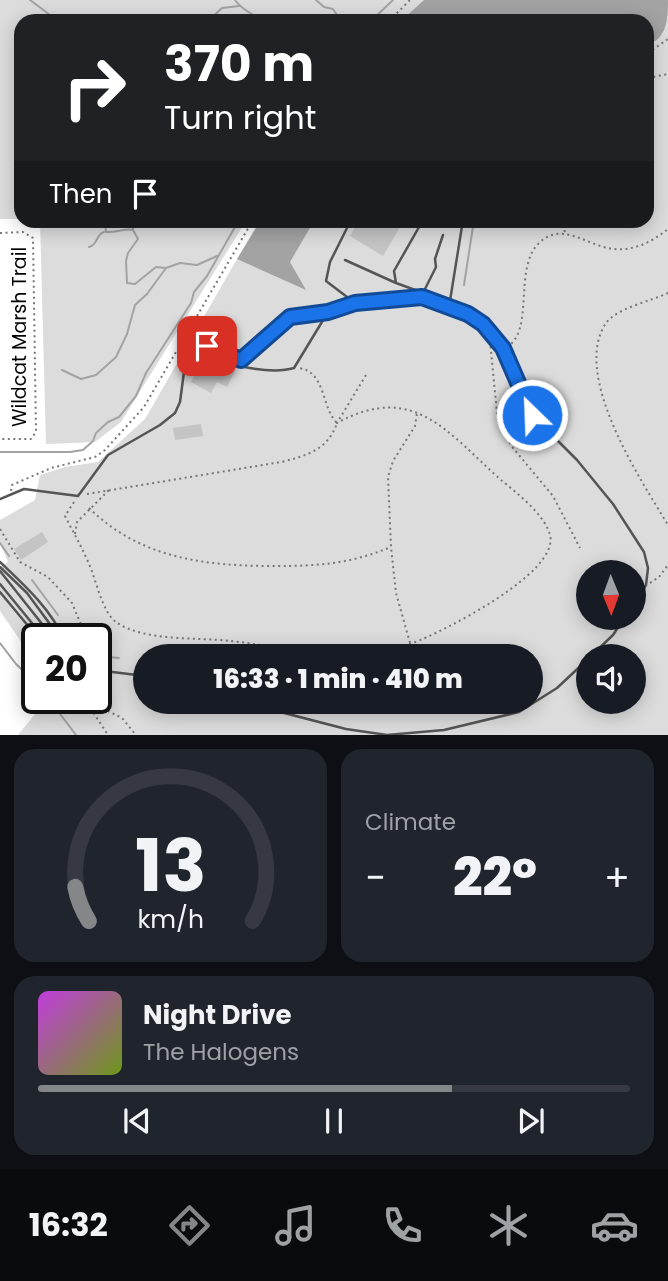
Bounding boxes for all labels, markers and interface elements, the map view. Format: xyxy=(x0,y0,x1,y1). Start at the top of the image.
text: 370 m xyxy=(164,30,314,98)
icon: right xyxy=(49,42,140,133)
text: Turn right xyxy=(164,95,316,140)
icon: arrive xyxy=(126,175,164,213)
text: Then xyxy=(49,176,112,212)
street label: Wildcat Marsh Trail xyxy=(6,247,33,427)
pin xyxy=(177,316,237,376)
icon: arrive xyxy=(188,327,226,365)
position arrow xyxy=(495,378,569,452)
north arrow xyxy=(576,560,646,630)
map controls xyxy=(576,560,646,714)
speed limit sign: 20 xyxy=(21,623,112,714)
button: sound xyxy=(576,644,646,714)
text: 16:33 · 1 min · 410 m xyxy=(213,661,463,697)
text: Climate xyxy=(365,806,456,838)
text: 13 xyxy=(135,816,206,917)
text: 22° xyxy=(453,841,537,914)
text: − xyxy=(365,851,386,904)
text: + xyxy=(604,851,630,904)
text: km/h xyxy=(137,902,204,937)
text: Night Drive xyxy=(143,997,291,1033)
text: The Halogens xyxy=(143,1036,299,1068)
icon: previous xyxy=(118,1102,156,1140)
icon: pause xyxy=(315,1102,353,1140)
icon: next xyxy=(512,1102,550,1140)
icon: directions xyxy=(165,1201,214,1250)
icon: music xyxy=(271,1201,320,1250)
icon: phone xyxy=(378,1201,427,1250)
icon: climate xyxy=(484,1201,533,1250)
icon: car xyxy=(590,1201,639,1250)
text: 16:32 xyxy=(29,1202,108,1247)

